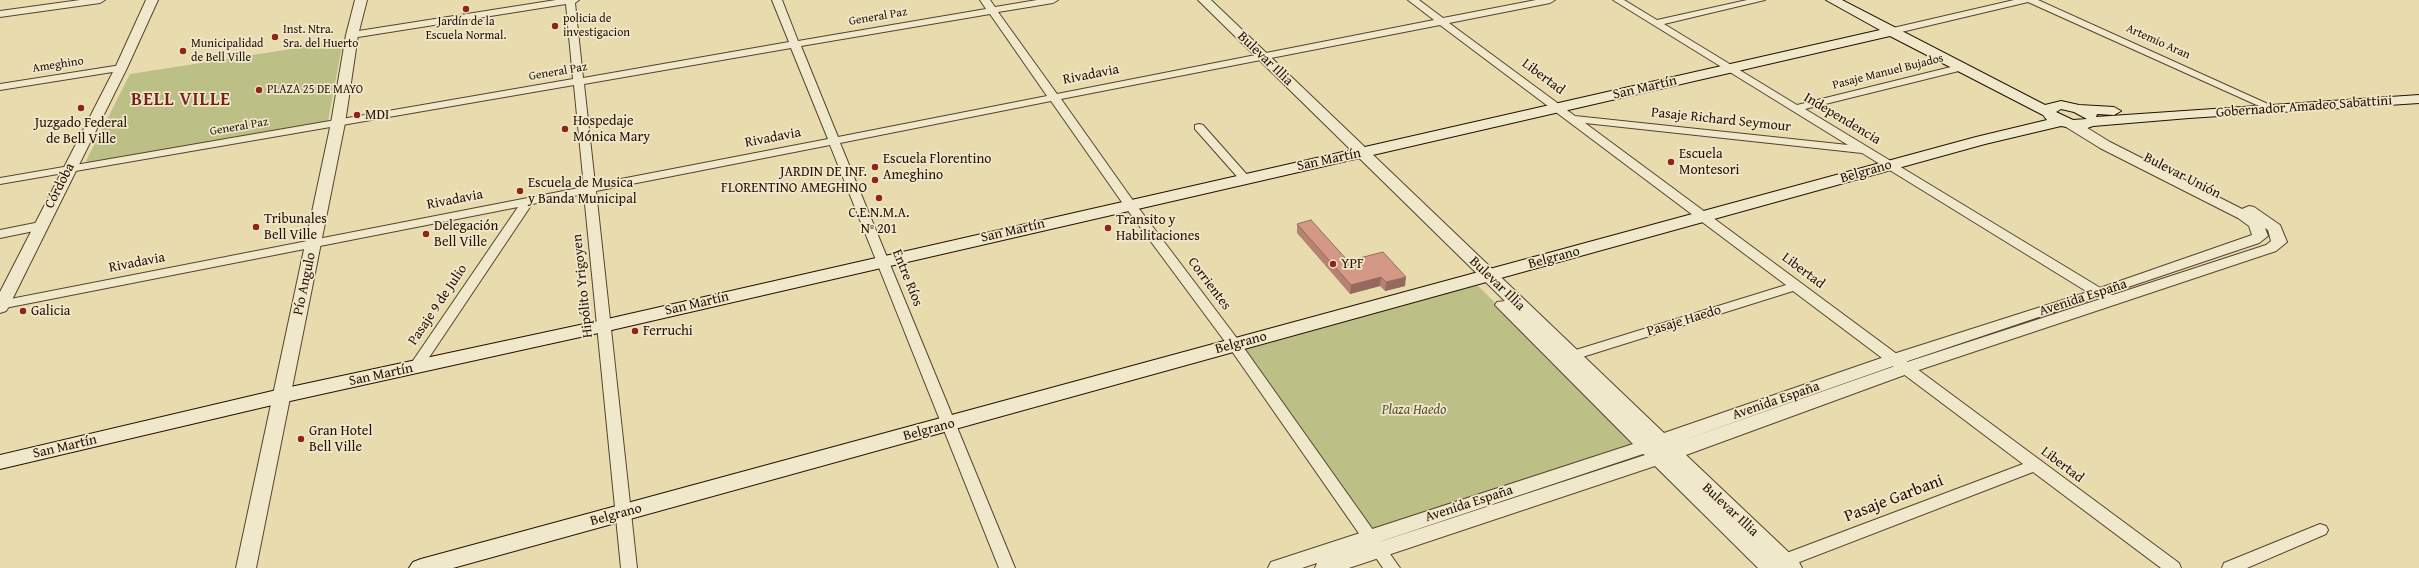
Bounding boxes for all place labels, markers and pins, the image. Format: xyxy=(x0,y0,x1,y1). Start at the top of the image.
marker: Jardín de la Escuela Normal. xyxy=(461,4,471,14)
place label: policia de investigacion xyxy=(563,12,630,40)
place label: Jardín de la Escuela Normal. xyxy=(426,15,506,43)
marker: policia de investigacion xyxy=(550,21,560,31)
place label: Inst. Ntra. Sra. del Huerto xyxy=(283,23,358,51)
marker: Inst. Ntra. Sra. del Huerto xyxy=(270,32,280,42)
place label: Municipalidad de Bell Ville xyxy=(191,37,263,65)
marker: Municipalidad de Bell Ville xyxy=(178,46,188,56)
place label: PLAZA 25 DE MAYO xyxy=(267,83,363,97)
marker: PLAZA 25 DE MAYO xyxy=(254,85,264,95)
marker: Juzgado Federal de Bell Ville xyxy=(76,103,86,113)
place label: MDI xyxy=(365,107,389,123)
marker: MDI xyxy=(352,110,362,120)
place label: Hospedaje Mónica Mary xyxy=(573,113,650,146)
place label: Juzgado Federal de Bell Ville xyxy=(35,115,127,148)
marker: Hospedaje Mónica Mary xyxy=(560,124,570,134)
place label: Escuela Montesori xyxy=(1679,146,1739,178)
place label: Escuela Florentino Ameghino xyxy=(883,151,991,184)
marker: Escuela Montesori xyxy=(1666,157,1676,167)
marker: Escuela Florentino Ameghino xyxy=(870,162,880,172)
place label: JARDIN DE INF. FLORENTINO AMEGHINO xyxy=(721,164,867,196)
place label: Escuela de Musica y Banda Municipal xyxy=(528,175,637,208)
marker: JARDIN DE INF. FLORENTINO AMEGHINO xyxy=(870,175,880,185)
marker: Escuela de Musica y Banda Municipal xyxy=(515,186,525,196)
marker: C.E.N.M.A. Nº 201 xyxy=(874,193,884,203)
place label: C.E.N.M.A. Nº 201 xyxy=(849,205,909,238)
place label: Tribunales Bell Ville xyxy=(264,211,327,244)
place label: Transito y Habilitaciones xyxy=(1116,212,1200,244)
place label: Delegación Bell Ville xyxy=(434,218,498,250)
marker: Tribunales Bell Ville xyxy=(251,222,261,232)
marker: Transito y Habilitaciones xyxy=(1103,223,1113,233)
marker: Delegación Bell Ville xyxy=(421,229,431,239)
place label: YPF xyxy=(1341,256,1364,272)
marker: YPF xyxy=(1328,259,1338,269)
place label: Galicia xyxy=(31,303,70,319)
marker: Galicia xyxy=(18,306,28,316)
place label: Ferruchi xyxy=(643,323,693,339)
marker: Ferruchi xyxy=(630,326,640,336)
place label: Gran Hotel Bell Ville xyxy=(309,423,372,456)
marker: Gran Hotel Bell Ville xyxy=(296,434,306,444)

